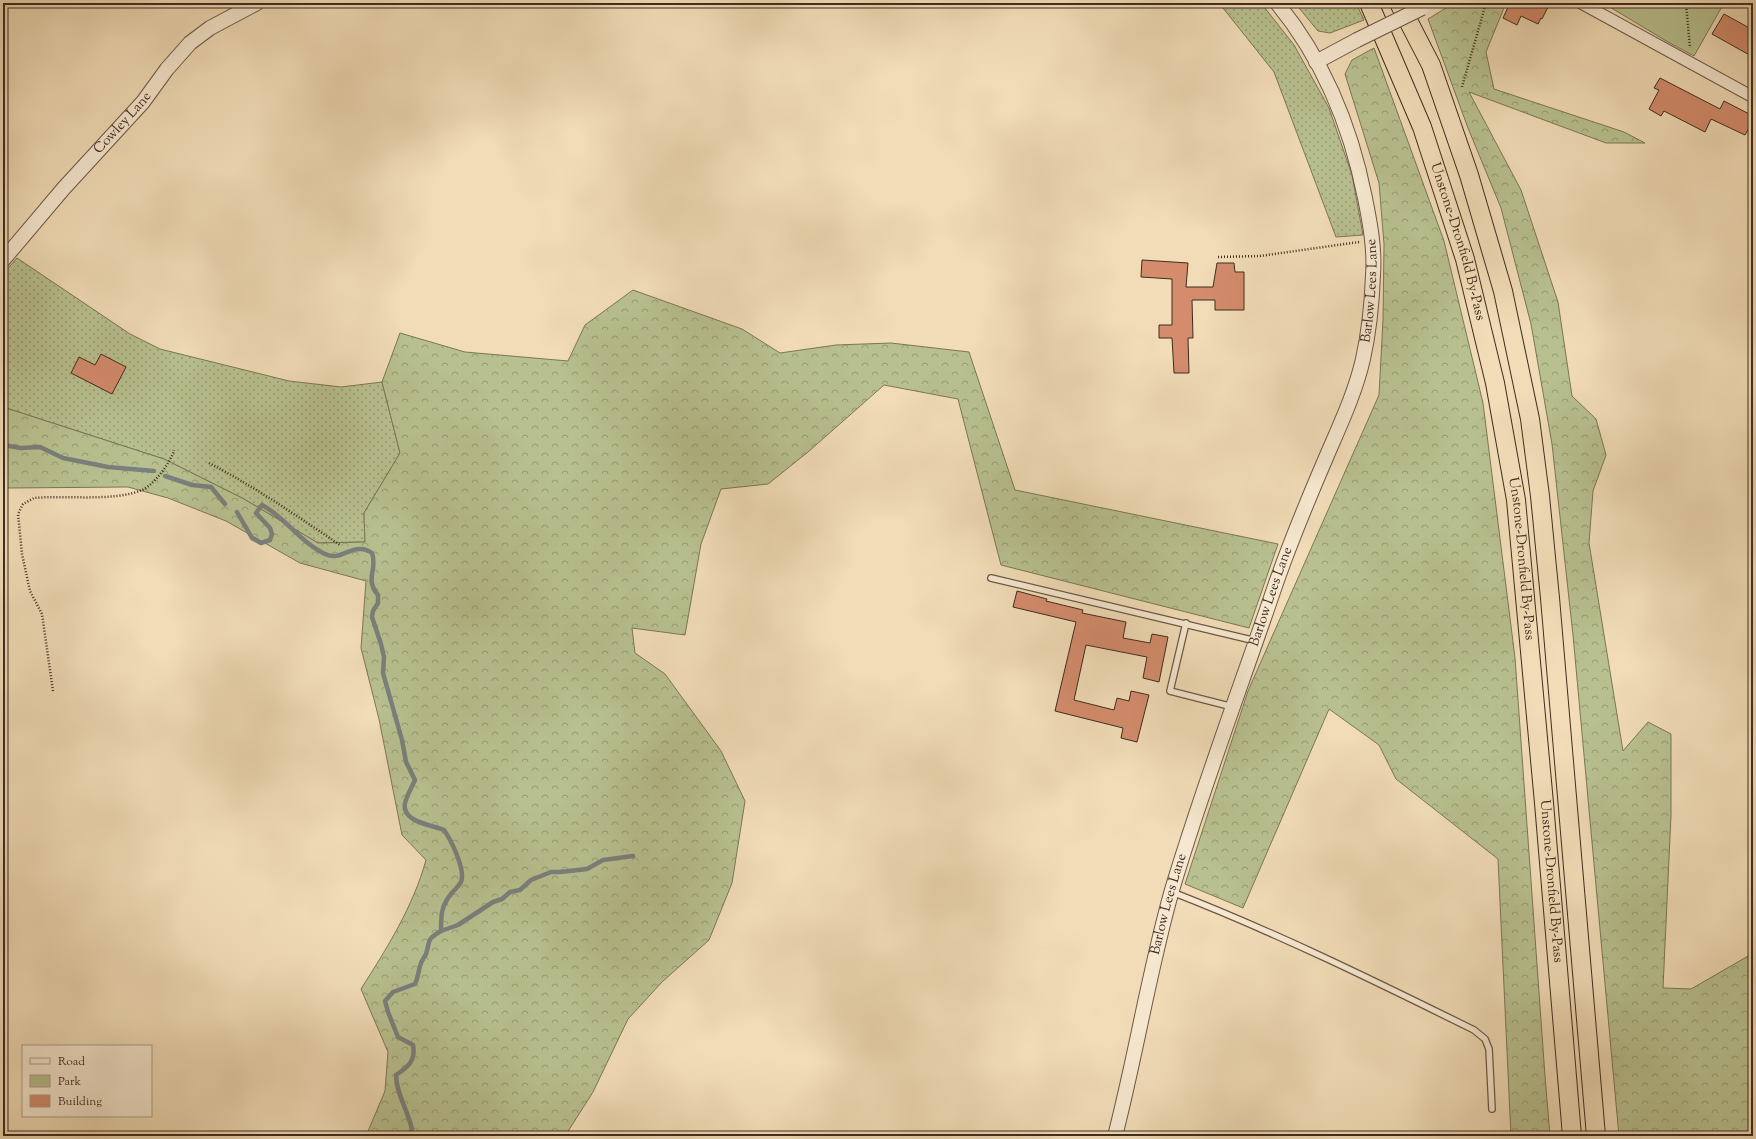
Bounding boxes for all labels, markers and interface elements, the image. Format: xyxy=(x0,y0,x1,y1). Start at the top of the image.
street label: Cowley Lane xyxy=(89,88,157,159)
street label: Unstone-Dronfield By-Pass xyxy=(1424,160,1490,323)
street label: Barlow Lees Lane xyxy=(1356,238,1383,344)
street label: Unstone-Dronfield By-Pass xyxy=(1502,476,1539,641)
street label: Barlow Lees Lane xyxy=(1245,544,1298,649)
street label: Unstone-Dronfield By-Pass xyxy=(1534,799,1567,964)
street label: Barlow Lees Lane xyxy=(1146,851,1193,957)
legend xyxy=(22,1045,152,1117)
text: Road xyxy=(58,1053,85,1071)
text: Park xyxy=(58,1073,81,1091)
text: Building xyxy=(58,1093,102,1111)

